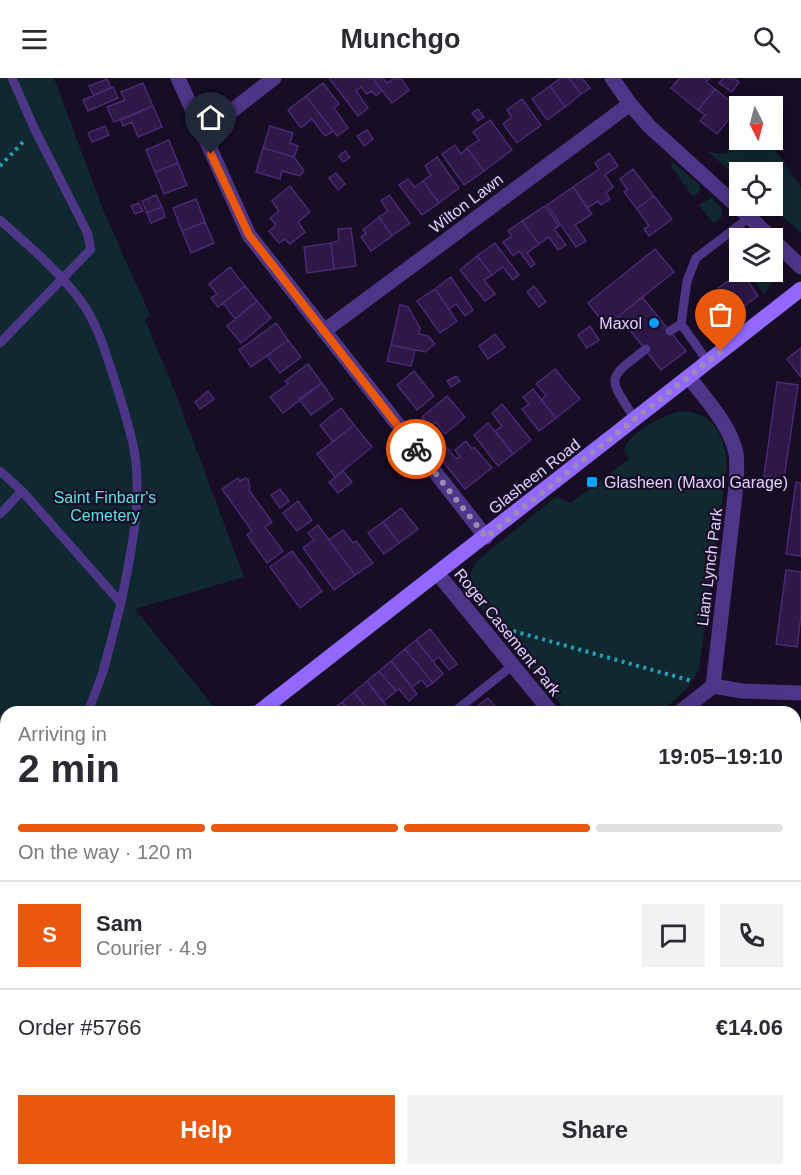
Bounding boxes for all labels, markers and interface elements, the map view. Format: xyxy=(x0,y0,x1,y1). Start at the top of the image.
icon: menu xyxy=(18,23,51,56)
icon: search xyxy=(750,23,783,56)
text: Munchgo xyxy=(341,24,460,54)
pin xyxy=(185,92,236,154)
north arrow xyxy=(729,96,783,150)
map controls xyxy=(729,96,783,282)
icon: home xyxy=(194,101,227,134)
button: locate xyxy=(729,162,783,216)
street label: Wilton Lawn xyxy=(426,170,506,236)
button: layers xyxy=(729,228,783,282)
pin xyxy=(695,289,746,351)
icon: bag xyxy=(704,298,737,331)
place label: Maxol xyxy=(599,315,642,332)
marker: Maxol xyxy=(647,316,661,330)
courier xyxy=(386,419,446,479)
icon: bike xyxy=(400,433,433,466)
street label: Glasheen Road xyxy=(485,435,583,517)
place label: Glasheen (Maxol Garage) xyxy=(604,474,788,491)
marker: Glasheen (Maxol Garage) xyxy=(585,475,599,489)
park label: Saint Finbarr's Cemetery xyxy=(54,489,156,524)
street label: Liam Lynch Park xyxy=(694,506,725,627)
street label: Roger Casement Park xyxy=(451,565,565,700)
text: Arriving in xyxy=(18,723,107,745)
text: 19:05–19:10 xyxy=(658,744,783,769)
text: 2 min xyxy=(18,747,120,790)
text: On the way · 120 m xyxy=(18,841,193,863)
button: chat xyxy=(642,904,705,967)
button: phone xyxy=(720,904,783,967)
text: Sam xyxy=(96,911,142,936)
text: S xyxy=(42,922,57,947)
text: Courier · 4.9 xyxy=(96,937,207,959)
text: Order #5766 xyxy=(18,1015,142,1040)
text: €14.06 xyxy=(716,1015,783,1040)
button: Help xyxy=(18,1095,395,1164)
button: Share xyxy=(407,1095,783,1164)

